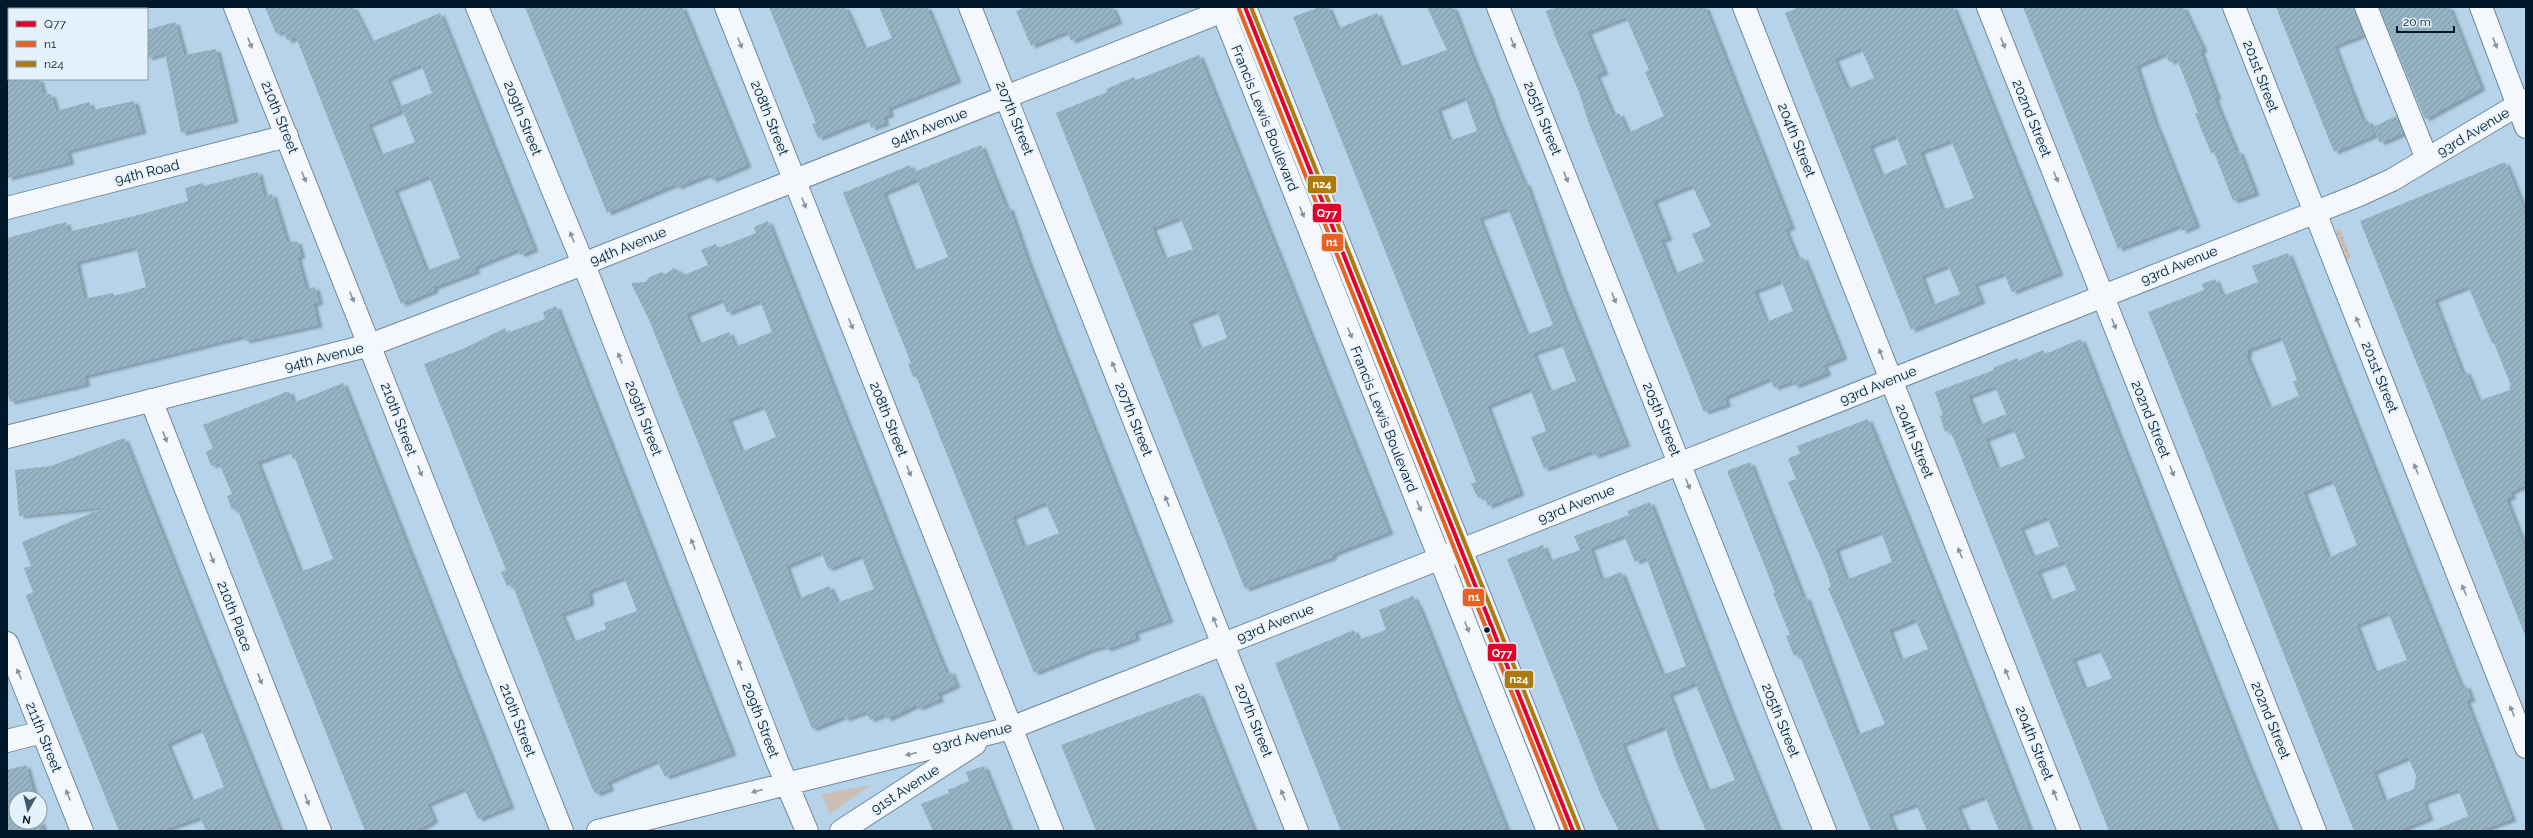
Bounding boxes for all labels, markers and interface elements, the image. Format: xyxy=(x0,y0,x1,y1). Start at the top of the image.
legend xyxy=(8,8,148,80)
scale bar xyxy=(2397,8,2454,34)
text: 20 m xyxy=(2403,15,2431,29)
text: Q77 xyxy=(44,17,66,31)
text: n1 xyxy=(44,37,56,51)
one-way arrow xyxy=(247,38,253,50)
one-way arrow xyxy=(737,38,743,49)
one-way arrow xyxy=(1510,38,1516,50)
one-way arrow xyxy=(2000,38,2006,50)
street label: 201st Street xyxy=(2240,38,2282,114)
one-way arrow xyxy=(2492,38,2498,50)
street label: Francis Lewis Boulevard xyxy=(1228,43,1302,193)
text: n24 xyxy=(44,57,64,71)
street label: 202nd Street xyxy=(2009,77,2055,159)
street label: 210th Street xyxy=(258,78,302,156)
street label: 209th Street xyxy=(501,78,545,158)
street label: 208th Street xyxy=(748,78,792,158)
street label: 207th Street xyxy=(993,79,1037,158)
street label: 205th Street xyxy=(1521,79,1565,158)
street label: 204th Street xyxy=(1775,100,1819,180)
street label: 94th Avenue xyxy=(888,104,970,150)
street label: 93rd Avenue xyxy=(2434,104,2512,160)
street label: 94th Road xyxy=(113,156,181,188)
one-way arrow xyxy=(301,171,307,183)
one-way arrow xyxy=(1564,172,1570,184)
one-way arrow xyxy=(2053,172,2059,184)
line badge: n24 xyxy=(1307,175,1337,194)
text: n24 xyxy=(1312,178,1332,191)
one-way arrow xyxy=(801,197,807,209)
line badge: Q77 xyxy=(1312,203,1342,223)
one-way arrow xyxy=(1300,207,1306,219)
text: Q77 xyxy=(1317,207,1338,220)
street label: 94th Avenue xyxy=(587,223,669,269)
one-way arrow xyxy=(569,231,575,242)
line badge: n1 xyxy=(1321,233,1344,252)
text: n1 xyxy=(1326,236,1339,249)
street label: 93rd Avenue xyxy=(2138,242,2220,288)
one-way arrow xyxy=(349,292,355,304)
one-way arrow xyxy=(1612,292,1618,304)
one-way arrow xyxy=(2355,316,2361,328)
one-way arrow xyxy=(849,318,855,330)
one-way arrow xyxy=(2111,319,2117,331)
one-way arrow xyxy=(1348,328,1354,340)
street label: 94th Avenue xyxy=(283,339,365,375)
street label: 201st Street xyxy=(2358,339,2402,415)
street label: Francis Lewis Boulevard xyxy=(1347,344,1421,494)
one-way arrow xyxy=(1878,347,1884,359)
one-way arrow xyxy=(616,351,622,363)
one-way arrow xyxy=(1110,361,1116,373)
street label: 93rd Avenue xyxy=(1837,362,1919,408)
street label: 209th Street xyxy=(622,378,666,458)
street label: 202nd Street xyxy=(2128,378,2174,460)
street label: 208th Street xyxy=(867,379,911,459)
street label: 210th Street xyxy=(378,380,420,458)
street label: 207th Street xyxy=(1112,380,1156,459)
street label: 205th Street xyxy=(1640,380,1684,459)
street label: 204th Street xyxy=(1893,401,1937,481)
one-way arrow xyxy=(162,431,168,442)
one-way arrow xyxy=(2413,463,2419,475)
one-way arrow xyxy=(417,465,423,477)
one-way arrow xyxy=(907,465,913,477)
one-way arrow xyxy=(2169,465,2175,477)
one-way arrow xyxy=(1685,478,1691,489)
street label: 93rd Avenue xyxy=(1535,481,1617,527)
one-way arrow xyxy=(1163,494,1169,506)
one-way arrow xyxy=(1416,501,1422,513)
one-way arrow xyxy=(689,538,695,550)
one-way arrow xyxy=(1956,546,1962,558)
one-way arrow xyxy=(210,552,216,564)
street label: 210th Place xyxy=(214,578,256,654)
one-way arrow xyxy=(2461,585,2467,596)
line badge: n1 xyxy=(1462,588,1485,607)
text: n1 xyxy=(1468,591,1481,604)
street label: 93rd Avenue xyxy=(1234,600,1316,646)
one-way arrow xyxy=(1211,615,1217,627)
one-way arrow xyxy=(1464,621,1470,633)
unlabelled marker xyxy=(1482,625,1492,635)
line badge: Q77 xyxy=(1487,643,1517,662)
text: Q77 xyxy=(1492,647,1513,660)
one-way arrow xyxy=(736,659,742,671)
one-way arrow xyxy=(16,667,22,679)
one-way arrow xyxy=(2004,667,2010,679)
line badge: n24 xyxy=(1504,670,1534,689)
one-way arrow xyxy=(257,673,263,685)
text: n24 xyxy=(1509,673,1529,686)
street label: 202nd Street xyxy=(2248,679,2294,761)
street label: 209th Street xyxy=(739,680,783,760)
street label: 210th Street xyxy=(497,681,539,759)
street label: 207th Street xyxy=(1232,681,1276,760)
street label: 205th Street xyxy=(1759,681,1803,760)
street label: 211th Street xyxy=(23,699,65,775)
street label: 204th Street xyxy=(2013,703,2057,783)
one-way arrow xyxy=(2508,705,2514,717)
street label: 93rd Avenue xyxy=(931,719,1013,755)
one-way arrow xyxy=(905,751,917,757)
street label: 91st Avenue xyxy=(868,761,942,817)
one-way arrow xyxy=(64,788,70,800)
one-way arrow xyxy=(1280,788,1286,800)
one-way arrow xyxy=(2052,788,2058,800)
one-way arrow xyxy=(751,789,764,795)
north arrow xyxy=(8,790,48,830)
one-way arrow xyxy=(305,794,311,806)
text: N xyxy=(22,812,32,826)

